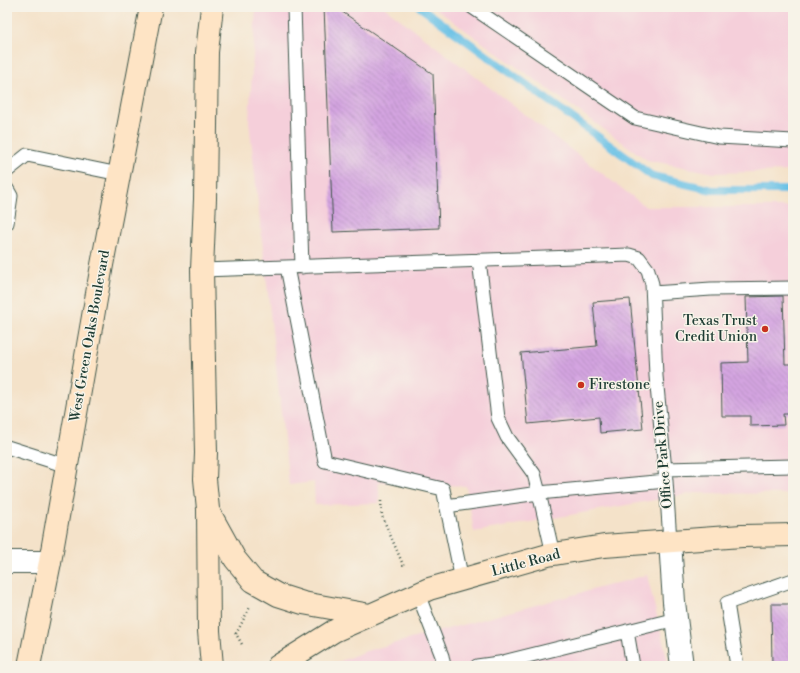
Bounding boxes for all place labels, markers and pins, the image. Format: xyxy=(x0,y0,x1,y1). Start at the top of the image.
place label: Texas Trust Credit Union xyxy=(675,312,758,346)
marker: Texas Trust Credit Union xyxy=(760,324,770,334)
place label: Firestone xyxy=(589,376,650,394)
marker: Firestone xyxy=(576,380,586,390)

